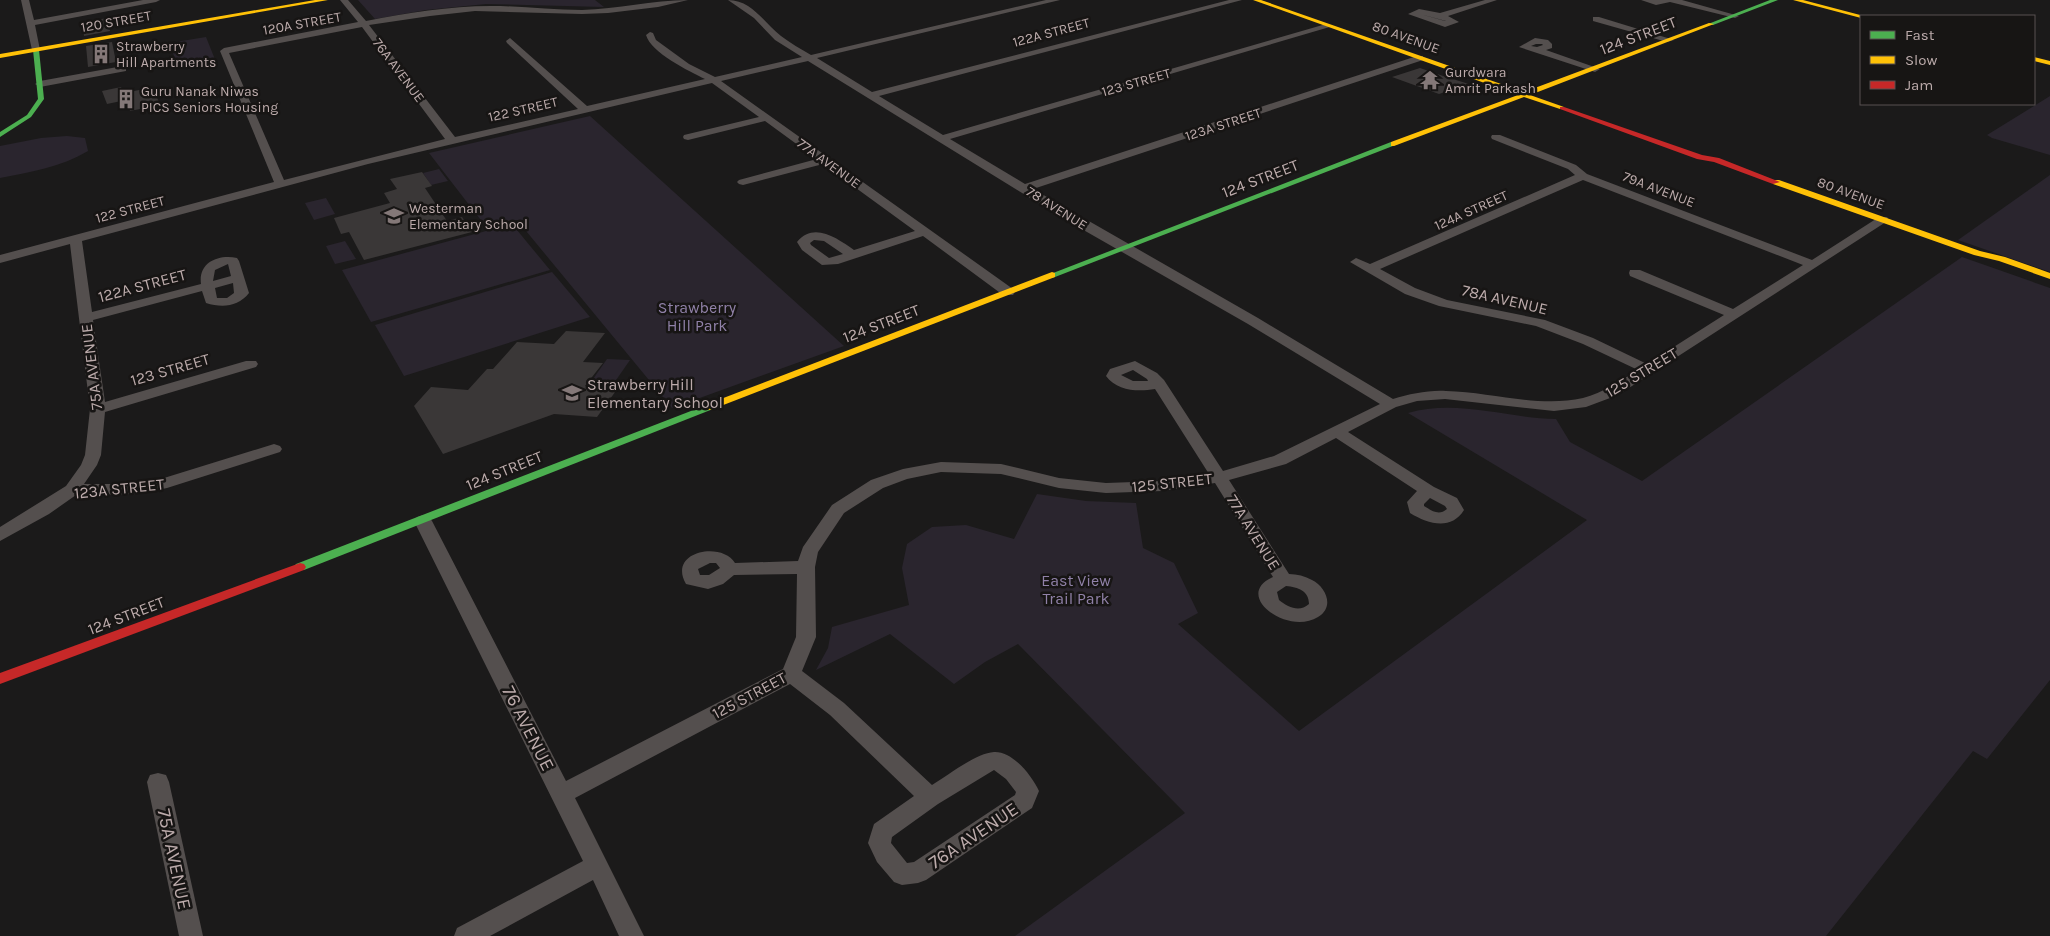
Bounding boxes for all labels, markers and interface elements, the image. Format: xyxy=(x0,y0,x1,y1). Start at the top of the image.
street label: 120 STREET xyxy=(80,7,153,36)
street label: 120A STREET xyxy=(262,8,343,39)
street label: 124 STREET xyxy=(1597,12,1679,59)
street label: 122A STREET xyxy=(1011,14,1091,51)
legend xyxy=(1860,15,2035,105)
street label: 80 AVENUE xyxy=(1370,17,1442,57)
text: Fast xyxy=(1905,26,1935,44)
street label: 76A AVENUE xyxy=(369,35,428,106)
place label: Strawberry Hill Apartments xyxy=(116,38,216,71)
building icon: Strawberry Hill Apartments xyxy=(90,43,112,65)
text: Slow xyxy=(1905,51,1937,69)
place label: Gurdwara Amrit Parkash xyxy=(1445,64,1536,97)
street label: 123 STREET xyxy=(1100,65,1173,100)
temple icon: Gurdwara Amrit Parkash xyxy=(1419,69,1441,91)
text: Jam xyxy=(1905,76,1933,94)
place label: Guru Nanak Niwas PICS Seniors Housing xyxy=(141,83,278,116)
building icon: Guru Nanak Niwas PICS Seniors Housing xyxy=(115,88,137,110)
street label: 122 STREET xyxy=(487,93,560,126)
street label: 123A STREET xyxy=(1183,104,1263,145)
street label: 77A AVENUE xyxy=(794,135,864,192)
street label: 124 STREET xyxy=(1219,155,1301,202)
street label: 79A AVENUE xyxy=(1620,168,1697,211)
street label: 80 AVENUE xyxy=(1815,173,1887,213)
street label: 78 AVENUE xyxy=(1023,183,1090,234)
street label: 124A STREET xyxy=(1432,187,1511,234)
street label: 122 STREET xyxy=(94,192,167,227)
place label: Westerman Elementary School xyxy=(409,200,528,233)
school or university icon: Westerman Elementary School xyxy=(383,205,405,227)
street label: 122A STREET xyxy=(96,265,188,306)
street label: 78A AVENUE xyxy=(1460,280,1550,319)
park label: Strawberry Hill Park xyxy=(658,298,737,335)
street label: 124 STREET xyxy=(840,300,922,347)
street label: 75A AVENUE xyxy=(77,323,106,411)
street label: 125 STREET xyxy=(1602,343,1681,401)
street label: 123 STREET xyxy=(128,349,212,390)
place label: Strawberry Hill Elementary School xyxy=(587,375,723,412)
school or university icon: Strawberry Hill Elementary School xyxy=(561,382,583,404)
street label: 124 STREET xyxy=(463,447,545,494)
street label: 125 STREET xyxy=(1131,469,1213,496)
street label: 123A STREET xyxy=(73,474,165,503)
street label: 77A AVENUE xyxy=(1223,491,1284,573)
park label: East View Trail Park xyxy=(1041,571,1111,608)
street label: 124 STREET xyxy=(85,592,167,639)
street label: 125 STREET xyxy=(709,668,789,723)
street label: 76 AVENUE xyxy=(497,682,559,775)
street label: 76A AVENUE xyxy=(925,798,1022,874)
street label: 75A AVENUE xyxy=(153,807,195,912)

